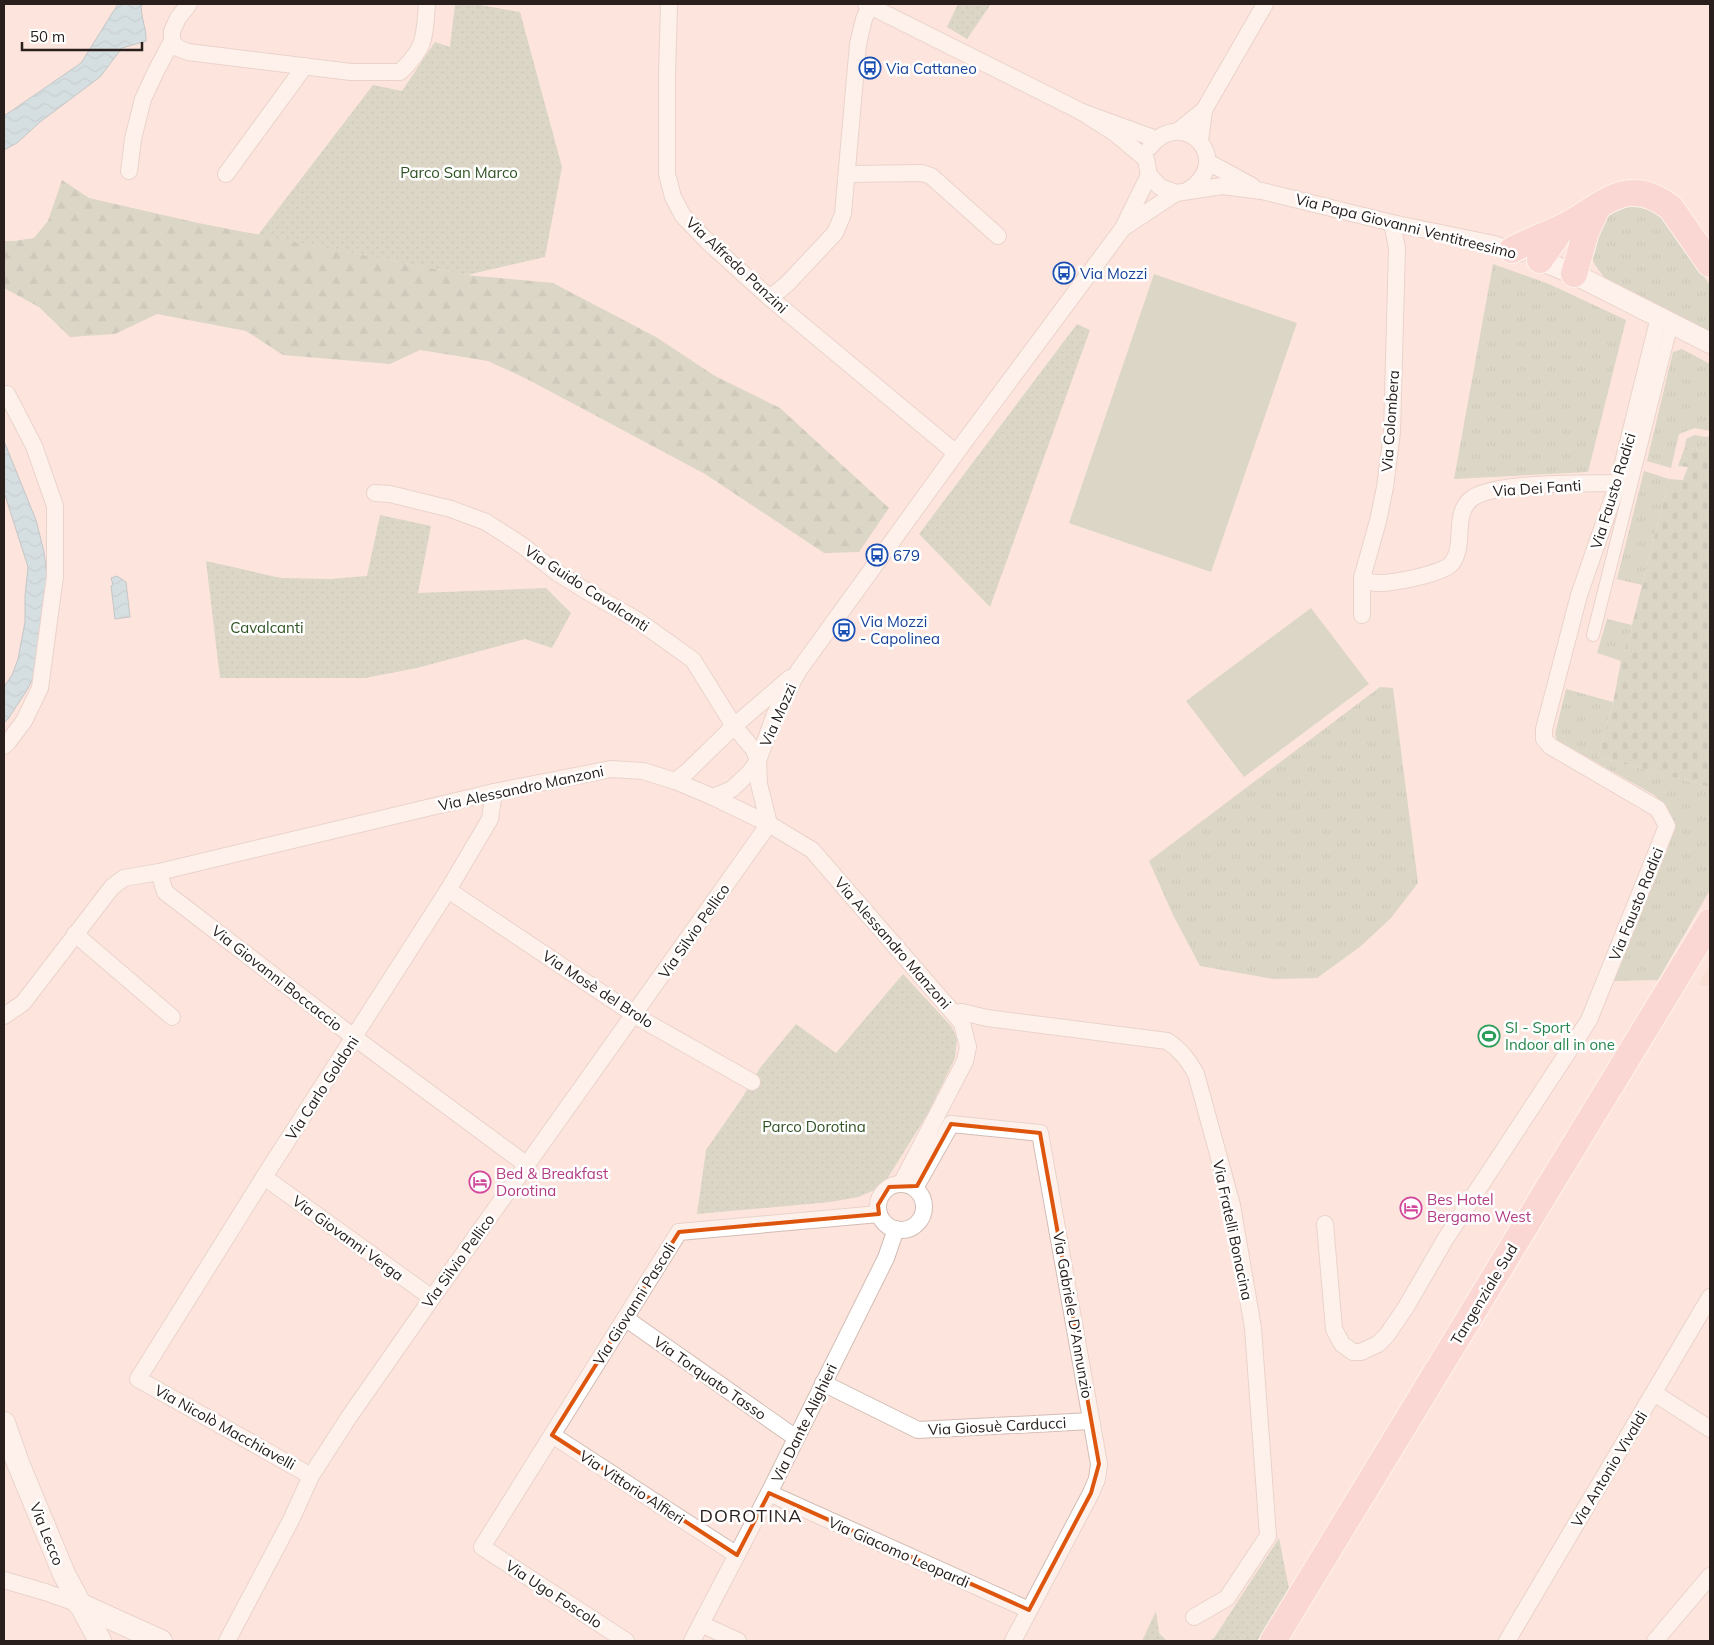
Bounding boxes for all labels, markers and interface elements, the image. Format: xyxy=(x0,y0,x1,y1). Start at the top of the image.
scale bar xyxy=(22,20,142,52)
text: 50 m xyxy=(30,27,65,46)
bus stop icon: Via Cattaneo xyxy=(858,56,882,80)
place label: Via Cattaneo xyxy=(886,59,977,78)
park label: Parco San Marco xyxy=(400,163,518,182)
street label: Via Papa Giovanni Ventitreesimo xyxy=(1293,189,1519,263)
street label: Via Alfredo Panzini xyxy=(682,213,792,317)
bus stop icon: Via Mozzi xyxy=(1052,261,1076,285)
place label: Via Mozzi xyxy=(1080,264,1147,283)
street label: Via Colombera xyxy=(1377,369,1403,473)
street label: Via Fausto Radici xyxy=(1586,431,1640,551)
street label: Via Dei Fanti xyxy=(1492,475,1582,501)
street label: Via Guido Cavalcanti xyxy=(521,541,653,635)
bus stop icon: 679 xyxy=(865,543,889,567)
place label: 679 xyxy=(893,546,920,565)
place label: Via Mozzi - Capolinea xyxy=(860,612,940,648)
park label: Cavalcanti xyxy=(230,618,304,637)
bus stop icon: Via Mozzi - Capolinea xyxy=(832,618,856,642)
street label: Via Mozzi xyxy=(756,680,800,750)
street label: Via Alessandro Manzoni xyxy=(437,761,605,815)
street label: Via Fausto Radici xyxy=(1605,844,1667,964)
street label: Via Alessandro Manzoni xyxy=(831,873,955,1013)
street label: Via Silvio Pellico xyxy=(654,880,734,982)
street label: Via Giovanni Boccaccio xyxy=(208,921,346,1035)
street label: Via Mosè del Brolo xyxy=(539,946,657,1032)
place label: SI - Sport Indoor all in one xyxy=(1505,1018,1615,1054)
sports icon: SI - Sport Indoor all in one xyxy=(1477,1024,1501,1048)
street label: Via Carlo Goldoni xyxy=(281,1032,363,1144)
park label: Parco Dorotina xyxy=(762,1117,866,1136)
street label: Via Fratelli Bonacina xyxy=(1209,1158,1257,1302)
place label: Bed & Breakfast Dorotina xyxy=(496,1164,608,1200)
hotel icon: Bed & Breakfast Dorotina xyxy=(468,1170,492,1194)
place label: Bes Hotel Bergamo West xyxy=(1427,1190,1531,1226)
street label: Via Giovanni Verga xyxy=(289,1191,407,1285)
hotel icon: Bes Hotel Bergamo West xyxy=(1399,1196,1423,1220)
street label: Via Silvio Pellico xyxy=(418,1210,498,1312)
street label: Via Gabriele D'Annunzio xyxy=(1049,1230,1097,1400)
street label: Via Giovanni Pascoli xyxy=(589,1239,679,1369)
street label: Tangenziale Sud xyxy=(1446,1240,1522,1348)
street label: Via Torquato Tasso xyxy=(650,1332,770,1424)
street label: Via Dante Alighieri xyxy=(767,1360,841,1486)
street label: Via Nicolò Macchiavelli xyxy=(151,1380,299,1474)
street label: Via Antonio Vivaldi xyxy=(1567,1407,1651,1531)
street label: Via Giosuè Carducci xyxy=(927,1413,1067,1439)
street label: Via Vittorio Alfieri xyxy=(576,1446,688,1528)
street label: Via Lecco xyxy=(26,1500,68,1568)
district label: DOROTINA xyxy=(699,1504,803,1527)
street label: Via Giacomo Leopardi xyxy=(825,1512,973,1592)
street label: Via Ugo Foscolo xyxy=(502,1556,606,1632)

